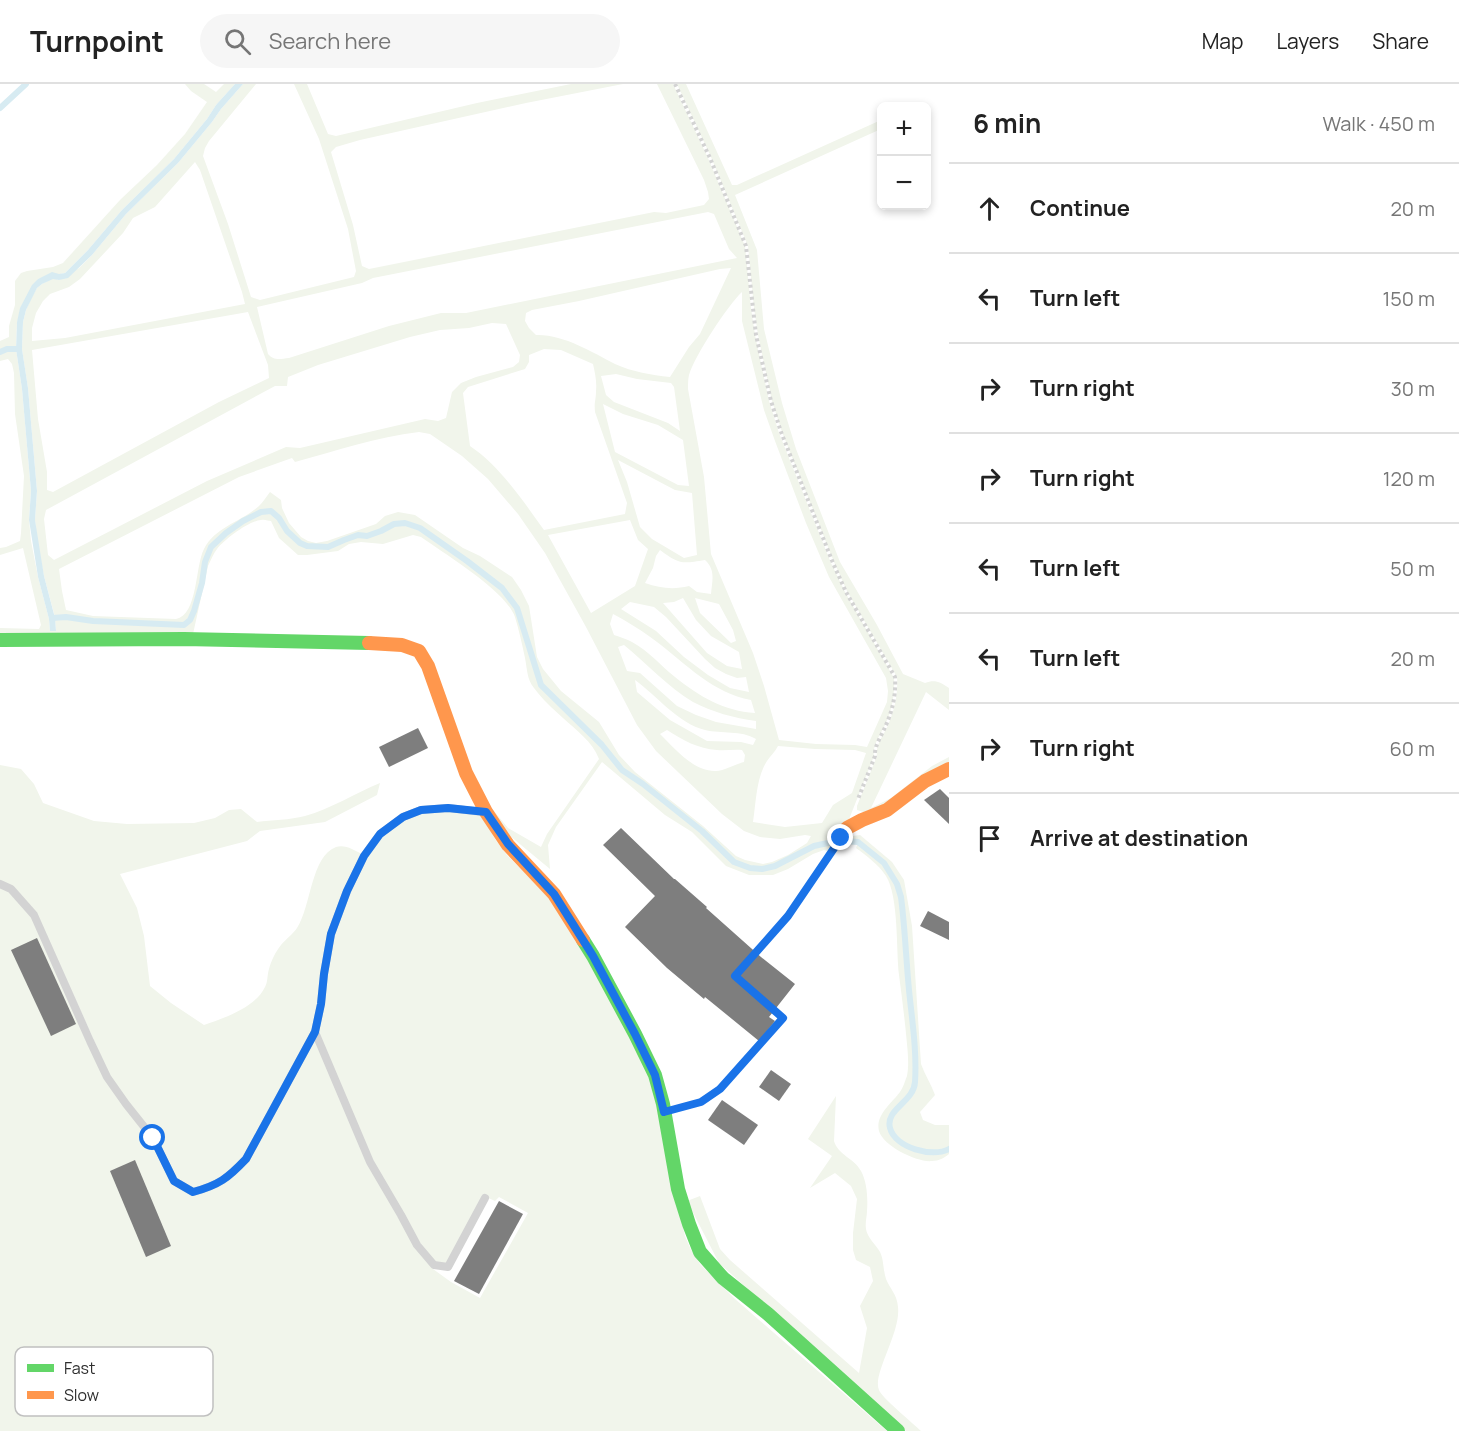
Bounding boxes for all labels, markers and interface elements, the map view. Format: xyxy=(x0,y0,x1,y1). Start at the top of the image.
search box xyxy=(200,14,620,68)
text: Turnpoint xyxy=(30,22,164,60)
icon: search xyxy=(221,25,254,58)
text: Search here xyxy=(269,26,391,56)
text: Map xyxy=(1202,27,1243,55)
text: Layers xyxy=(1276,27,1339,55)
text: Share xyxy=(1372,27,1429,55)
map controls xyxy=(877,102,931,210)
button: + xyxy=(877,102,931,156)
text: 6 min xyxy=(973,105,1041,141)
text: Walk · 450 m xyxy=(1322,110,1435,137)
button: − xyxy=(877,156,931,210)
icon: ahead xyxy=(973,192,1006,225)
text: Continue xyxy=(1030,193,1130,223)
text: 20 m xyxy=(1390,195,1435,222)
icon: left xyxy=(973,282,1006,315)
text: Turn left xyxy=(1030,283,1120,313)
text: 150 m xyxy=(1382,285,1435,312)
icon: right xyxy=(973,372,1006,405)
text: Turn right xyxy=(1030,373,1135,403)
text: 30 m xyxy=(1391,375,1435,402)
icon: right xyxy=(973,462,1006,495)
text: Turn right xyxy=(1030,463,1135,493)
text: 120 m xyxy=(1383,465,1435,492)
icon: left xyxy=(973,552,1006,585)
text: Turn left xyxy=(1030,553,1120,583)
text: 50 m xyxy=(1390,555,1435,582)
icon: left xyxy=(973,642,1006,675)
text: Turn left xyxy=(1030,643,1120,673)
text: 20 m xyxy=(1390,645,1435,672)
icon: right xyxy=(973,732,1006,765)
text: Turn right xyxy=(1030,733,1135,763)
text: 60 m xyxy=(1389,735,1435,762)
icon: arrive xyxy=(973,822,1006,855)
text: Arrive at destination xyxy=(1030,823,1248,853)
route end xyxy=(827,824,853,850)
route start xyxy=(139,1124,165,1150)
legend xyxy=(15,1347,213,1416)
text: Fast xyxy=(64,1357,95,1379)
text: Slow xyxy=(64,1384,99,1406)

